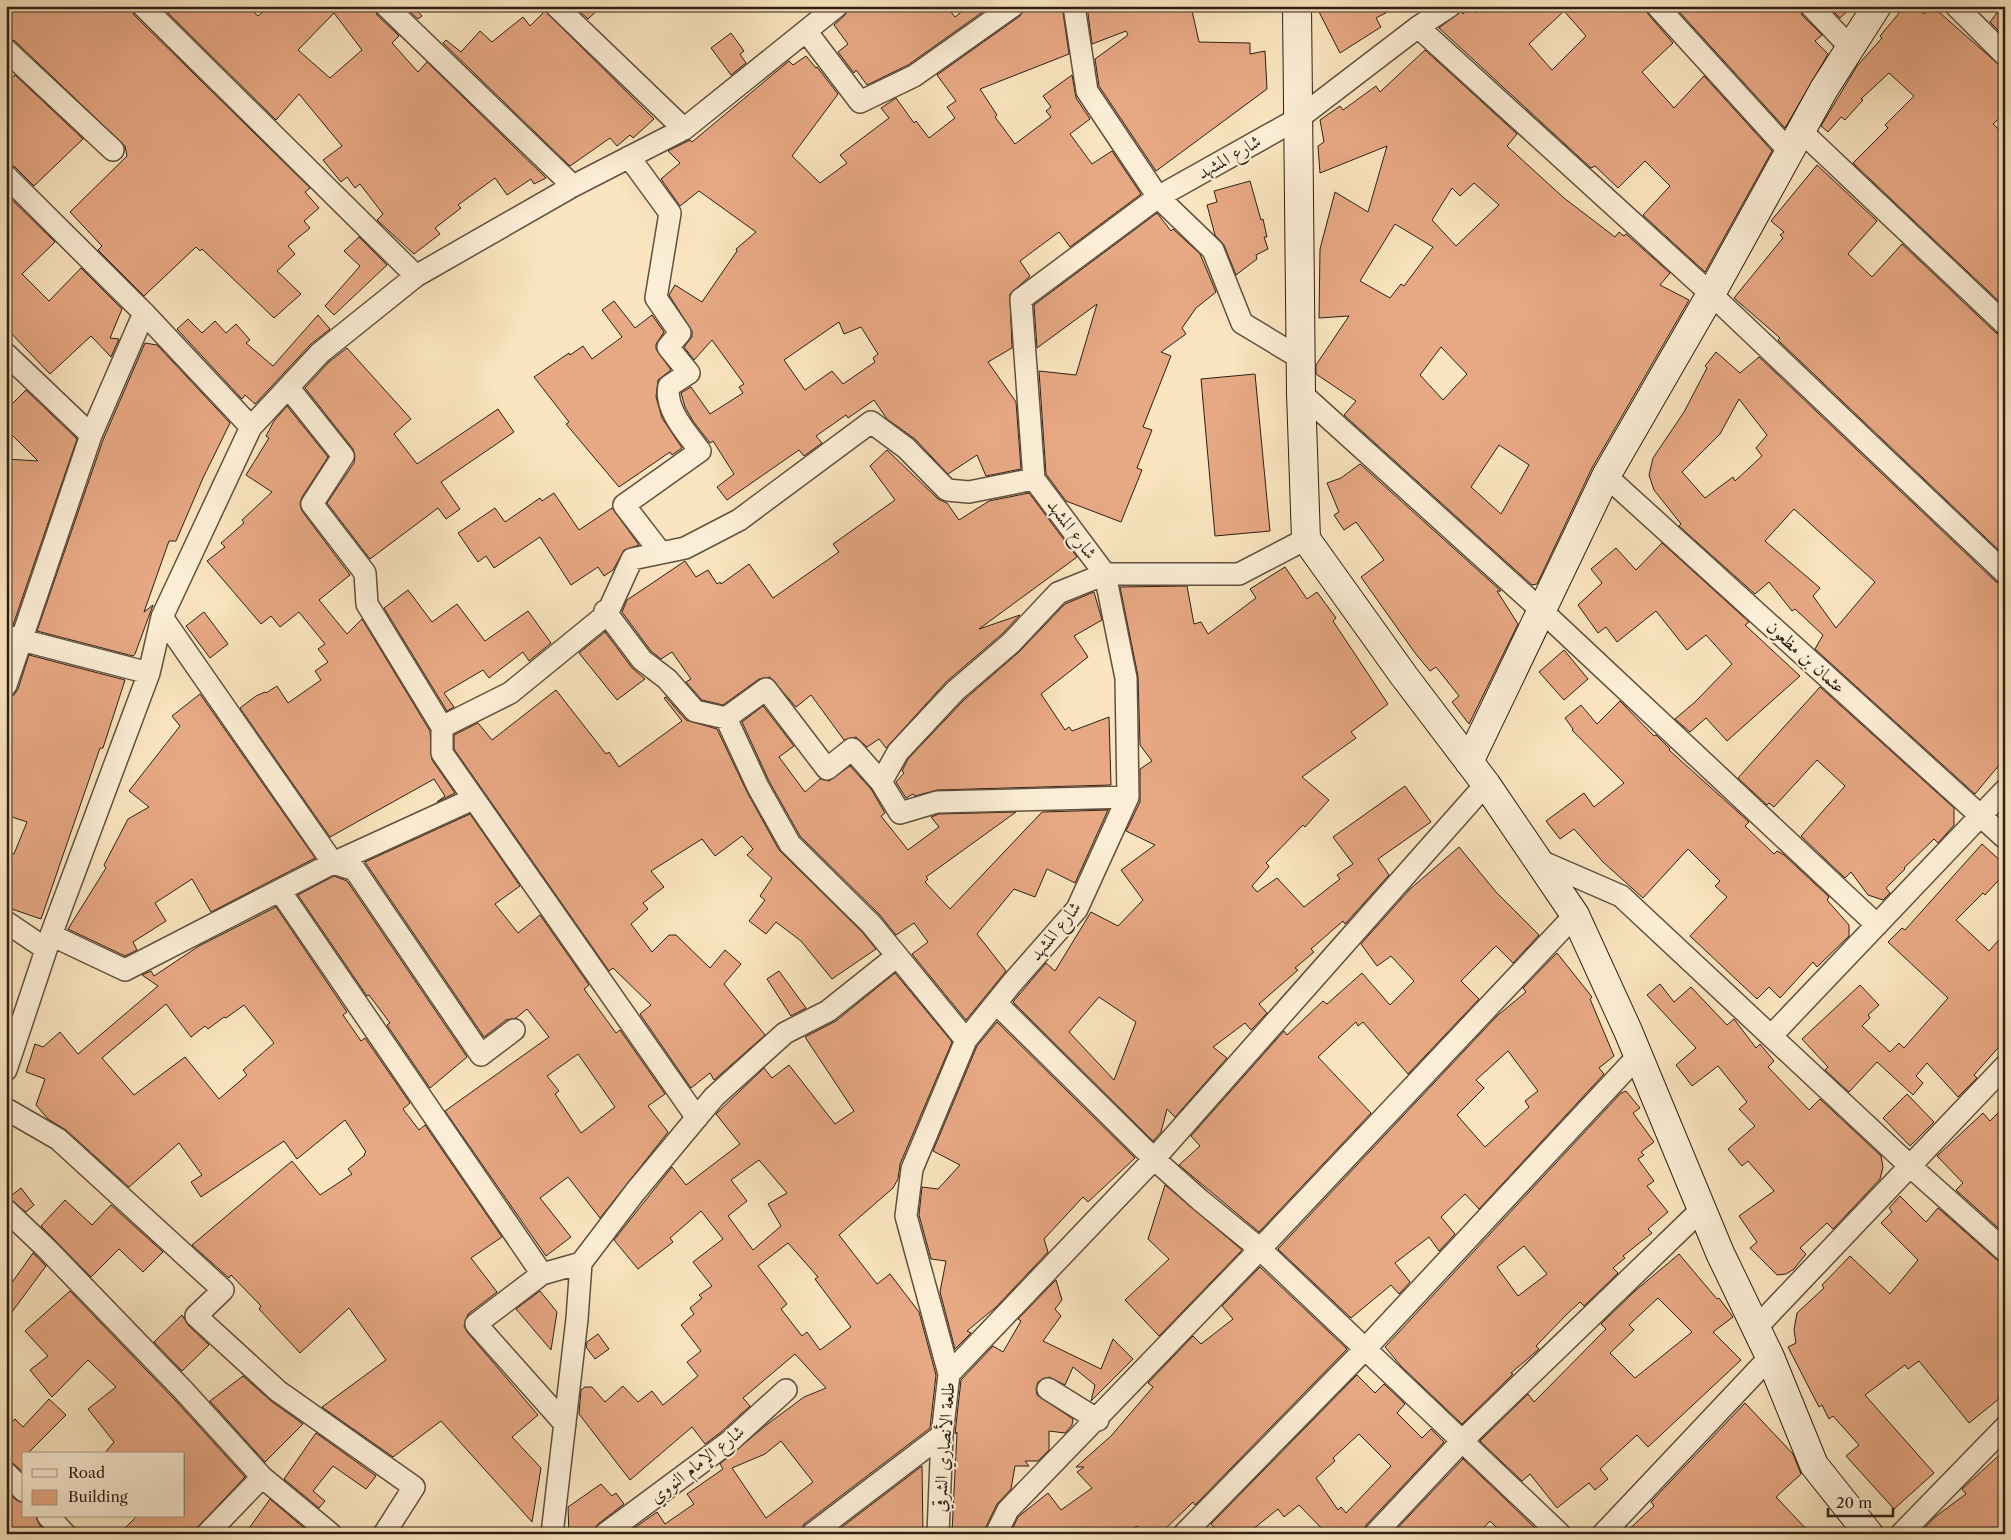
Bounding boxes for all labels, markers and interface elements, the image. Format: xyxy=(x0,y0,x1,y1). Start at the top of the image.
street label: شارع المشهد xyxy=(1193,130,1267,187)
street label: شارع المشهد xyxy=(1039,494,1102,566)
street label: عثمان بن مظعون xyxy=(1762,616,1850,698)
street label: شارع المشهد xyxy=(1024,897,1089,968)
street label: طلعة الأنصاري الشرقي xyxy=(926,1381,964,1513)
street label: شارع الإمام النووي xyxy=(645,1420,752,1512)
legend xyxy=(22,1452,185,1518)
text: Road xyxy=(68,1463,105,1482)
scale bar xyxy=(1828,1485,1894,1517)
text: Building xyxy=(68,1487,128,1506)
text: 20 m xyxy=(1836,1493,1872,1512)

